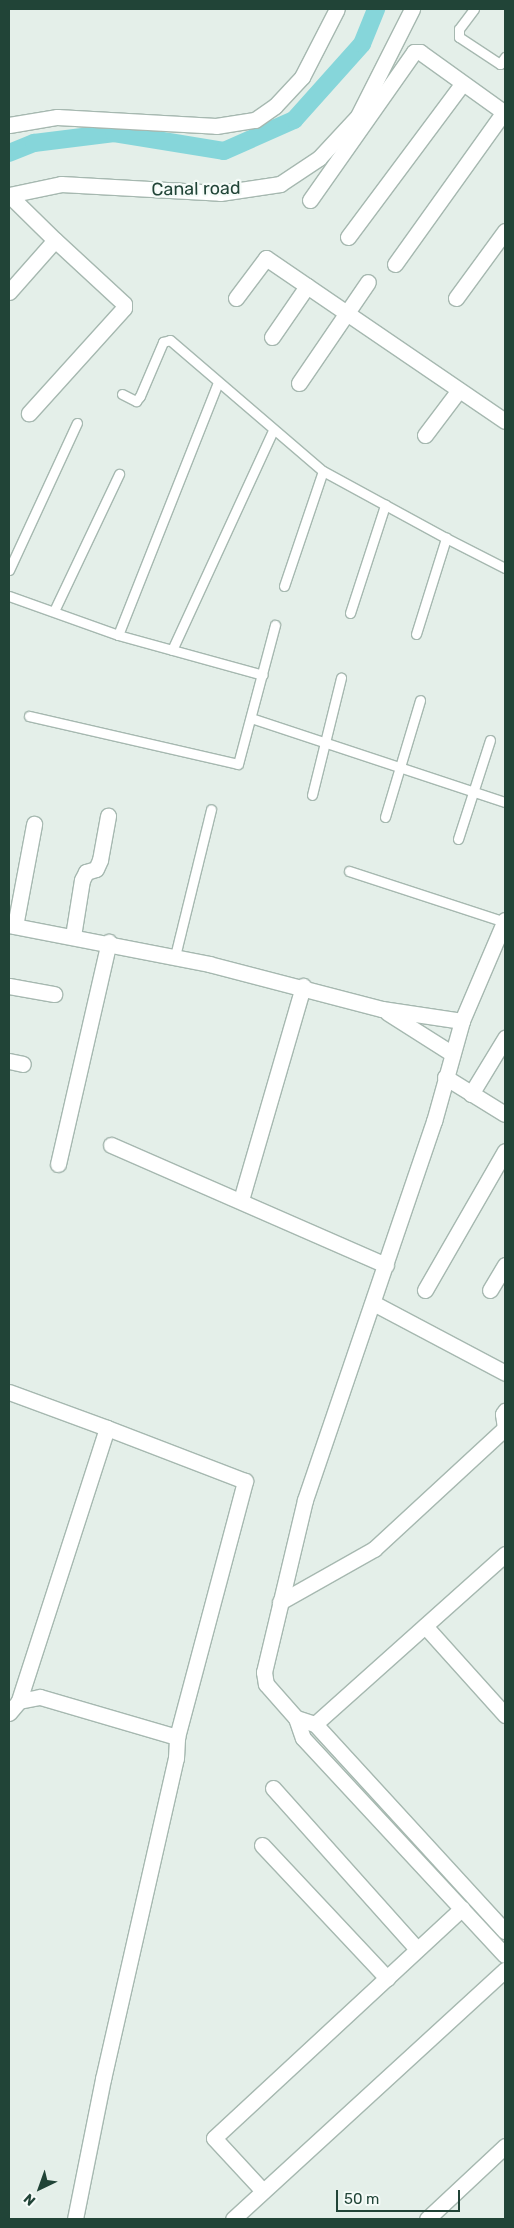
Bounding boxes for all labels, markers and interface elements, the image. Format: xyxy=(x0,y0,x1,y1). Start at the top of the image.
street label: Canal road xyxy=(151,177,241,201)
north arrow xyxy=(15,2163,65,2213)
scale bar xyxy=(339,2180,463,2212)
text: N xyxy=(20,2190,39,2209)
text: 50 m xyxy=(344,2190,379,2208)

